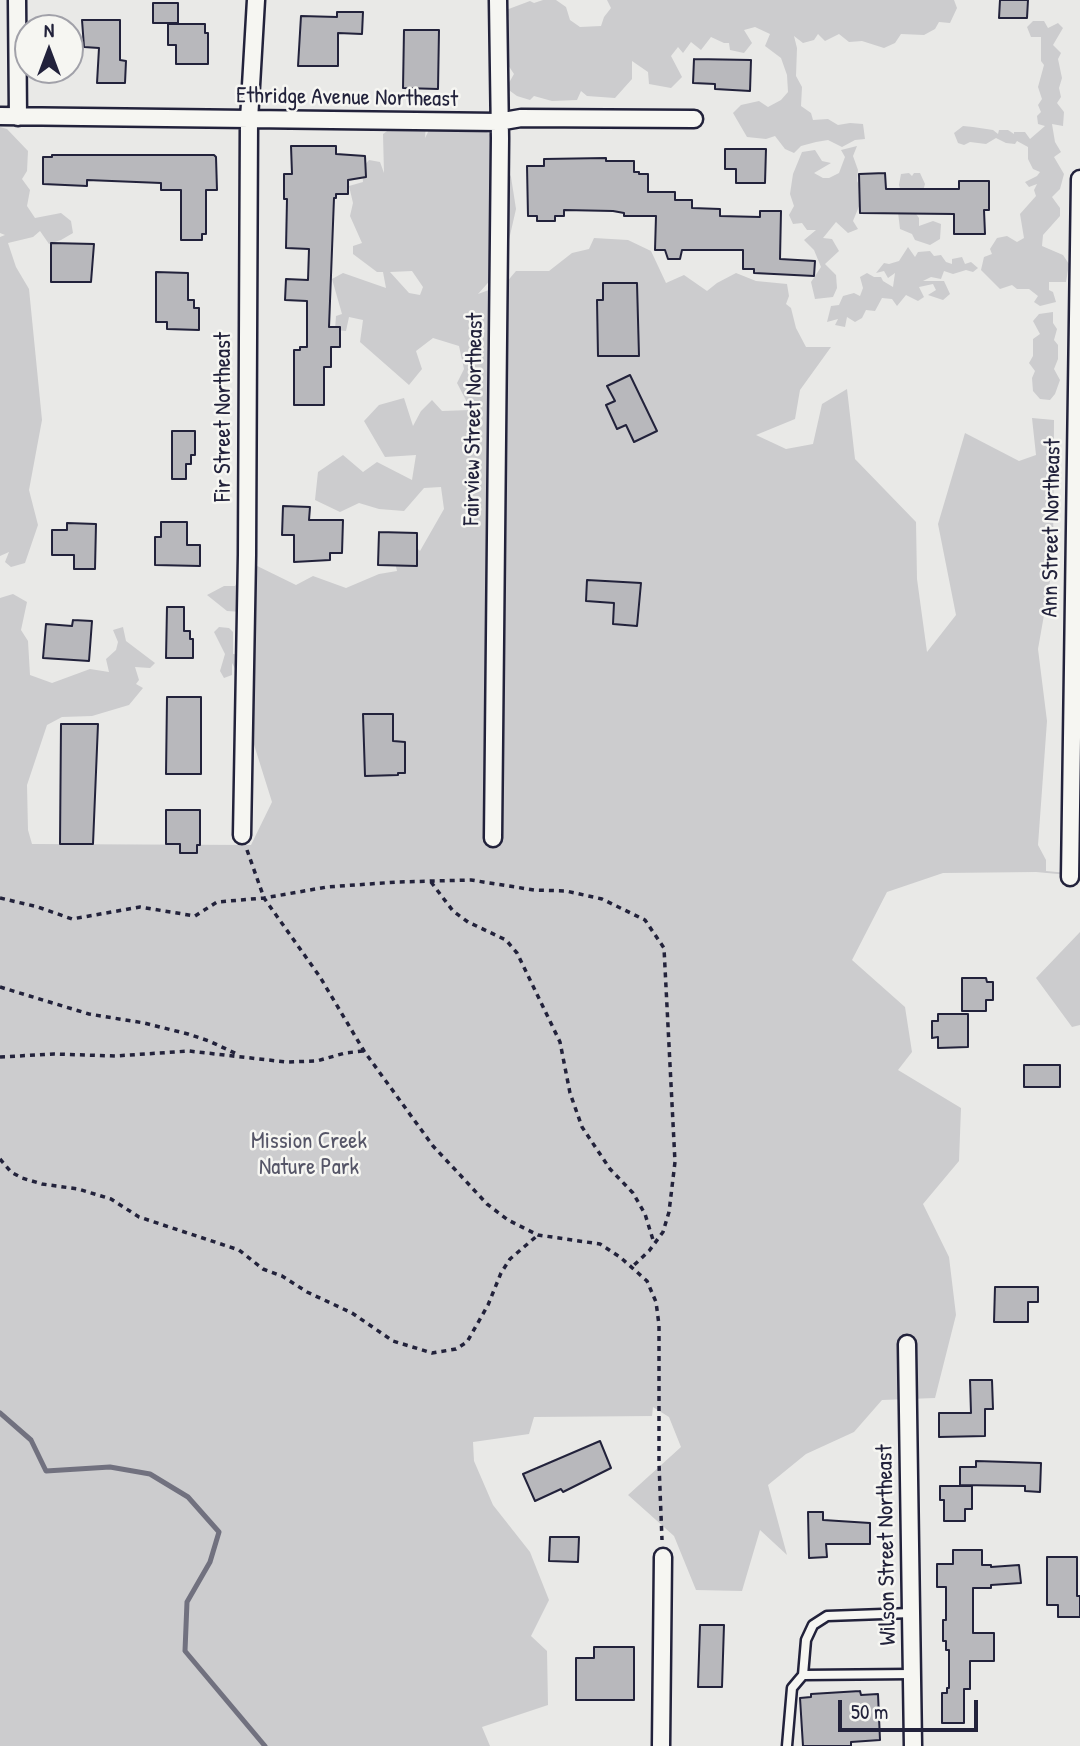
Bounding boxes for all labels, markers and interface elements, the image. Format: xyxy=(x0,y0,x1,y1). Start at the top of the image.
north arrow xyxy=(14,14,84,84)
text: N xyxy=(44,17,54,43)
street label: Ethridge Avenue Northeast xyxy=(236,82,458,114)
street label: Fairview Street Northeast xyxy=(458,312,490,526)
street label: Fir Street Northeast xyxy=(210,332,238,502)
street label: Ann Street Northeast xyxy=(1037,438,1067,618)
park label: Mission Creek Nature Park xyxy=(251,1128,367,1182)
street label: Wilson Street Northeast xyxy=(871,1444,903,1646)
scale bar xyxy=(842,1686,982,1730)
text: 50 m xyxy=(851,1697,888,1726)

